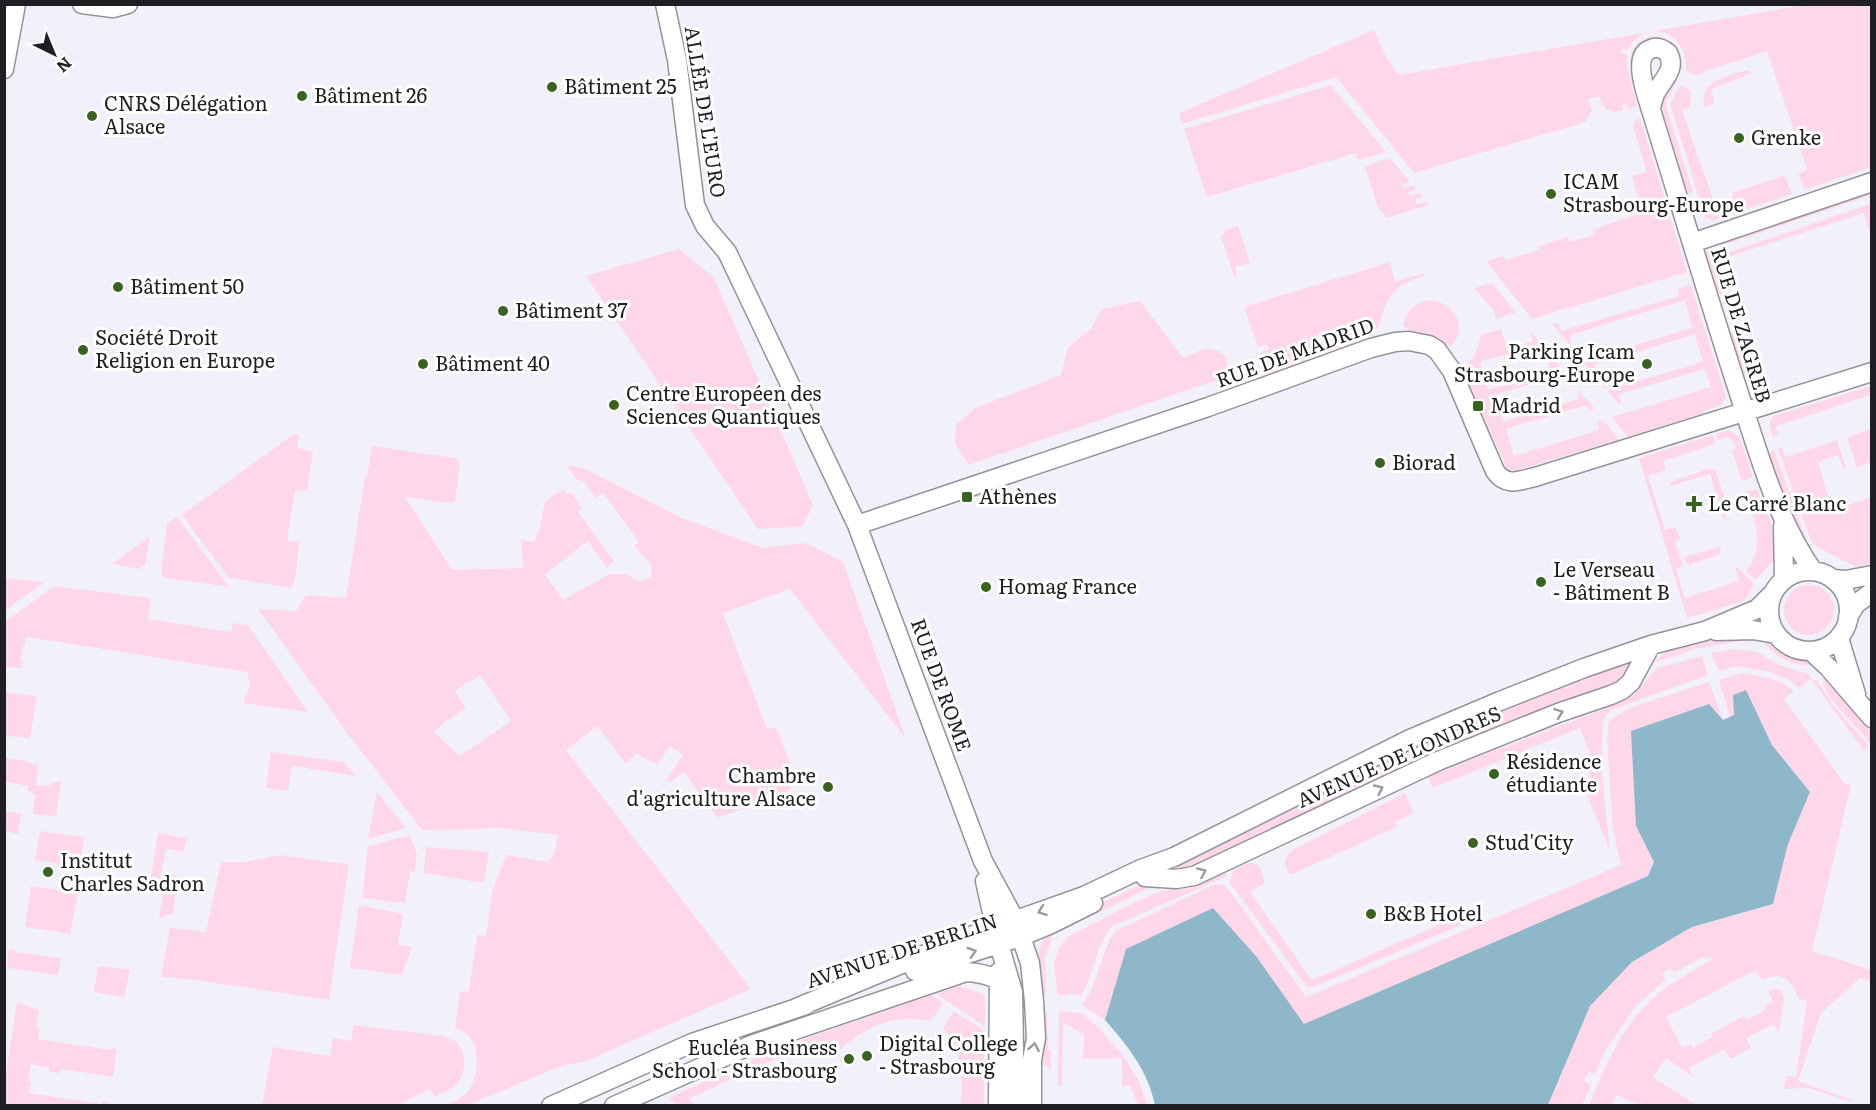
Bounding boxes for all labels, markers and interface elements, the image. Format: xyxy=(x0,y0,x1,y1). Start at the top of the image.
north arrow xyxy=(24,24,84,84)
street label: ALLÉE DE L'EURO xyxy=(679,24,735,200)
text: N xyxy=(52,52,78,79)
place label: Bâtiment 25 xyxy=(564,70,677,100)
place label: Bâtiment 26 xyxy=(314,79,427,109)
marker: Bâtiment 25 xyxy=(545,80,559,94)
place label: CNRS Délégation Alsace xyxy=(104,87,268,140)
marker: Bâtiment 26 xyxy=(295,89,309,103)
marker: CNRS Délégation Alsace xyxy=(85,109,99,123)
place label: Grenke xyxy=(1751,121,1821,151)
marker: Grenke xyxy=(1732,131,1746,145)
place label: ICAM Strasbourg-Europe xyxy=(1563,165,1744,218)
marker: ICAM Strasbourg-Europe xyxy=(1544,187,1558,201)
street label: RUE DE ZAGREB xyxy=(1705,243,1781,406)
place label: Bâtiment 50 xyxy=(130,270,244,300)
marker: Bâtiment 50 xyxy=(111,280,125,294)
place label: Bâtiment 37 xyxy=(515,294,628,324)
marker: Bâtiment 37 xyxy=(496,304,510,318)
street label: RUE DE MADRID xyxy=(1211,309,1378,394)
place label: Société Droit Religion en Europe xyxy=(95,321,275,374)
place label: Parking Icam Strasbourg-Europe xyxy=(1454,335,1635,388)
marker: Société Droit Religion en Europe xyxy=(76,343,90,357)
place label: Bâtiment 40 xyxy=(435,347,550,377)
marker: Bâtiment 40 xyxy=(416,357,430,371)
marker: Parking Icam Strasbourg-Europe xyxy=(1640,357,1654,371)
place label: Centre Européen des Sciences Quantiques xyxy=(626,377,821,430)
place label: Madrid xyxy=(1490,389,1561,419)
marker: Centre Européen des Sciences Quantiques xyxy=(607,398,621,412)
marker: Madrid xyxy=(1471,399,1485,413)
place label: Biorad xyxy=(1392,446,1456,476)
marker: Biorad xyxy=(1373,456,1387,470)
place label: Athènes xyxy=(979,480,1056,510)
place label: Le Carré Blanc xyxy=(1708,487,1846,517)
marker: Athènes xyxy=(960,490,974,504)
marker: Le Carré Blanc xyxy=(1685,495,1703,513)
place label: Le Verseau - Bâtiment B xyxy=(1553,553,1670,606)
place label: Homag France xyxy=(998,570,1137,600)
marker: Le Verseau - Bâtiment B xyxy=(1534,575,1548,589)
marker: Homag France xyxy=(979,580,993,594)
street label: RUE DE ROME xyxy=(905,614,981,755)
street label: AVENUE DE LONDRES xyxy=(1291,697,1505,814)
one-way arrow xyxy=(1553,708,1563,721)
place label: Résidence étudiante xyxy=(1506,745,1601,798)
place label: Chambre d'agriculture Alsace xyxy=(626,759,816,812)
marker: Résidence étudiante xyxy=(1487,767,1501,781)
marker: Chambre d'agriculture Alsace xyxy=(821,780,835,794)
one-way arrow xyxy=(1372,784,1383,796)
place label: Stud'City xyxy=(1485,826,1574,856)
marker: Stud'City xyxy=(1466,836,1480,850)
place label: Institut Charles Sadron xyxy=(60,844,205,897)
marker: Institut Charles Sadron xyxy=(41,865,55,879)
one-way arrow xyxy=(1196,867,1207,879)
place label: B&B Hotel xyxy=(1383,897,1483,927)
one-way arrow xyxy=(1037,903,1048,916)
street label: AVENUE DE BERLIN xyxy=(802,904,1001,994)
marker: B&B Hotel xyxy=(1364,907,1378,921)
one-way arrow xyxy=(966,947,977,959)
place label: Digital College - Strasbourg xyxy=(879,1027,1018,1080)
place label: Eucléa Business School - Strasbourg xyxy=(652,1031,838,1084)
one-way arrow xyxy=(1027,1043,1040,1053)
marker: Digital College - Strasbourg xyxy=(860,1049,874,1063)
marker: Eucléa Business School - Strasbourg xyxy=(842,1052,856,1066)

